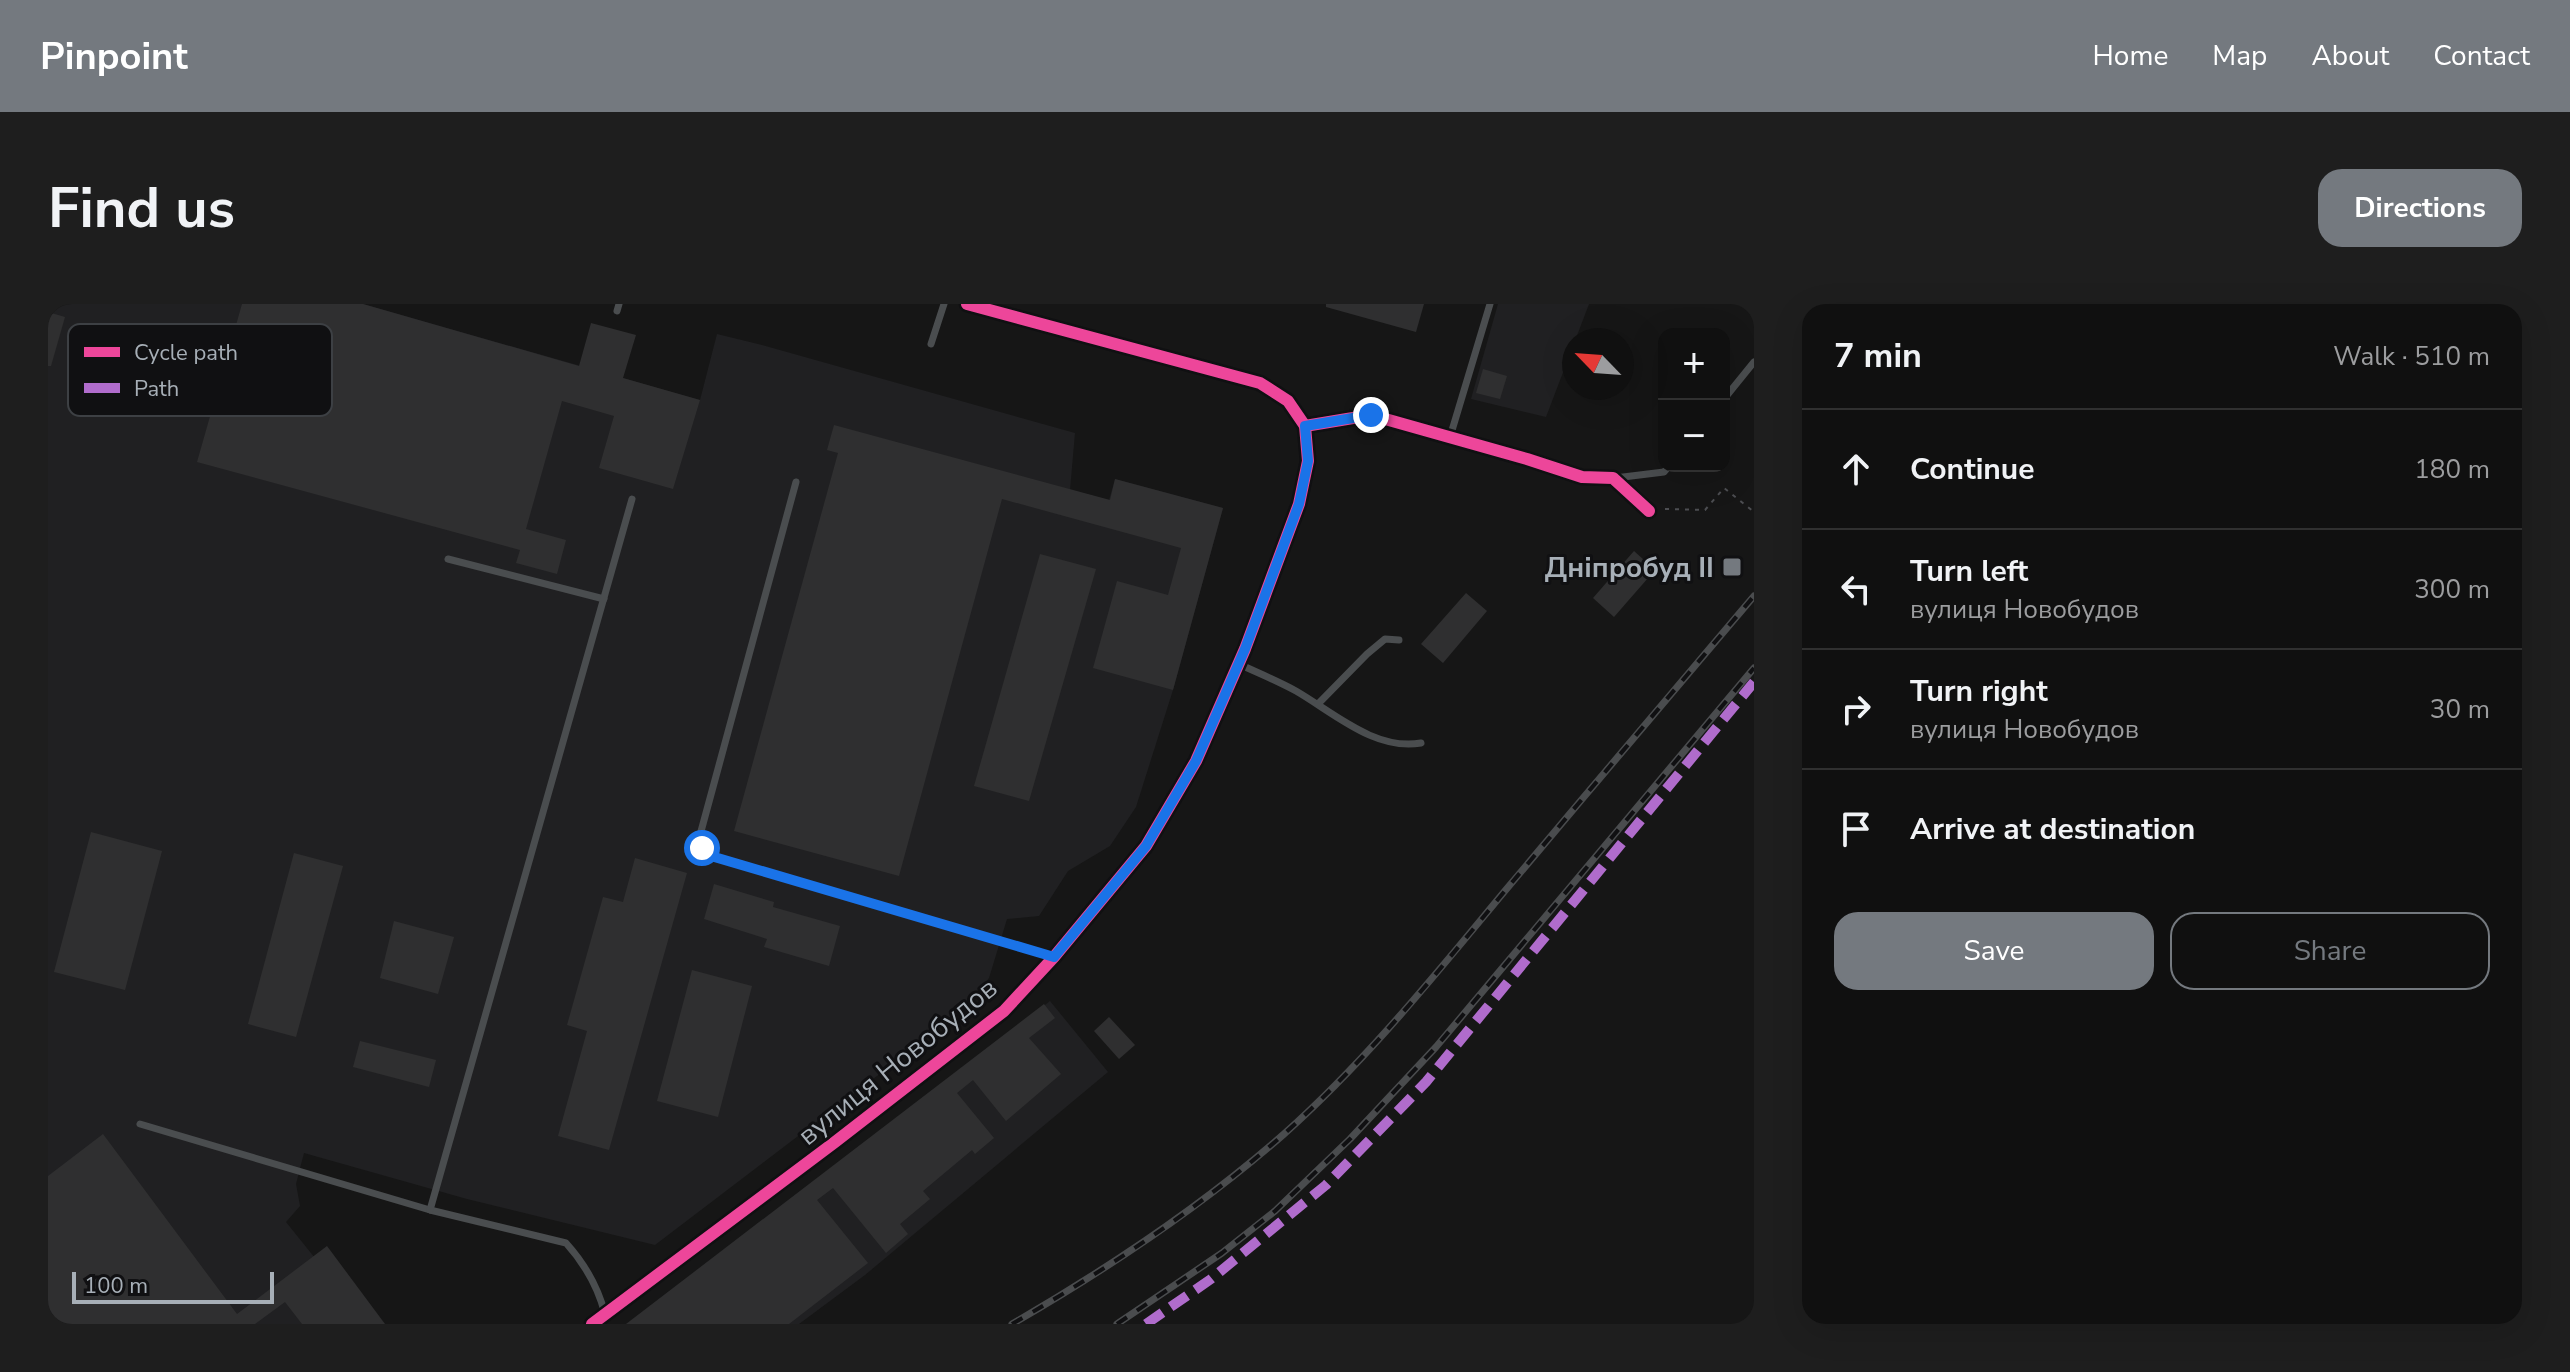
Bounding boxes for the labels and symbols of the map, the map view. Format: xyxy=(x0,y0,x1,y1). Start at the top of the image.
legend xyxy=(68,324,332,416)
north arrow xyxy=(1562,328,1634,400)
text: Cycle path xyxy=(134,338,238,368)
text: Path xyxy=(134,374,179,404)
route end xyxy=(1353,397,1389,433)
place label: Дніпробуд ІІ xyxy=(1545,549,1714,587)
marker: Дніпробуд ІІ xyxy=(1721,556,1743,578)
route start xyxy=(684,830,720,866)
street label: вулиця Новобудов xyxy=(790,969,1005,1154)
scale bar xyxy=(72,1268,274,1304)

